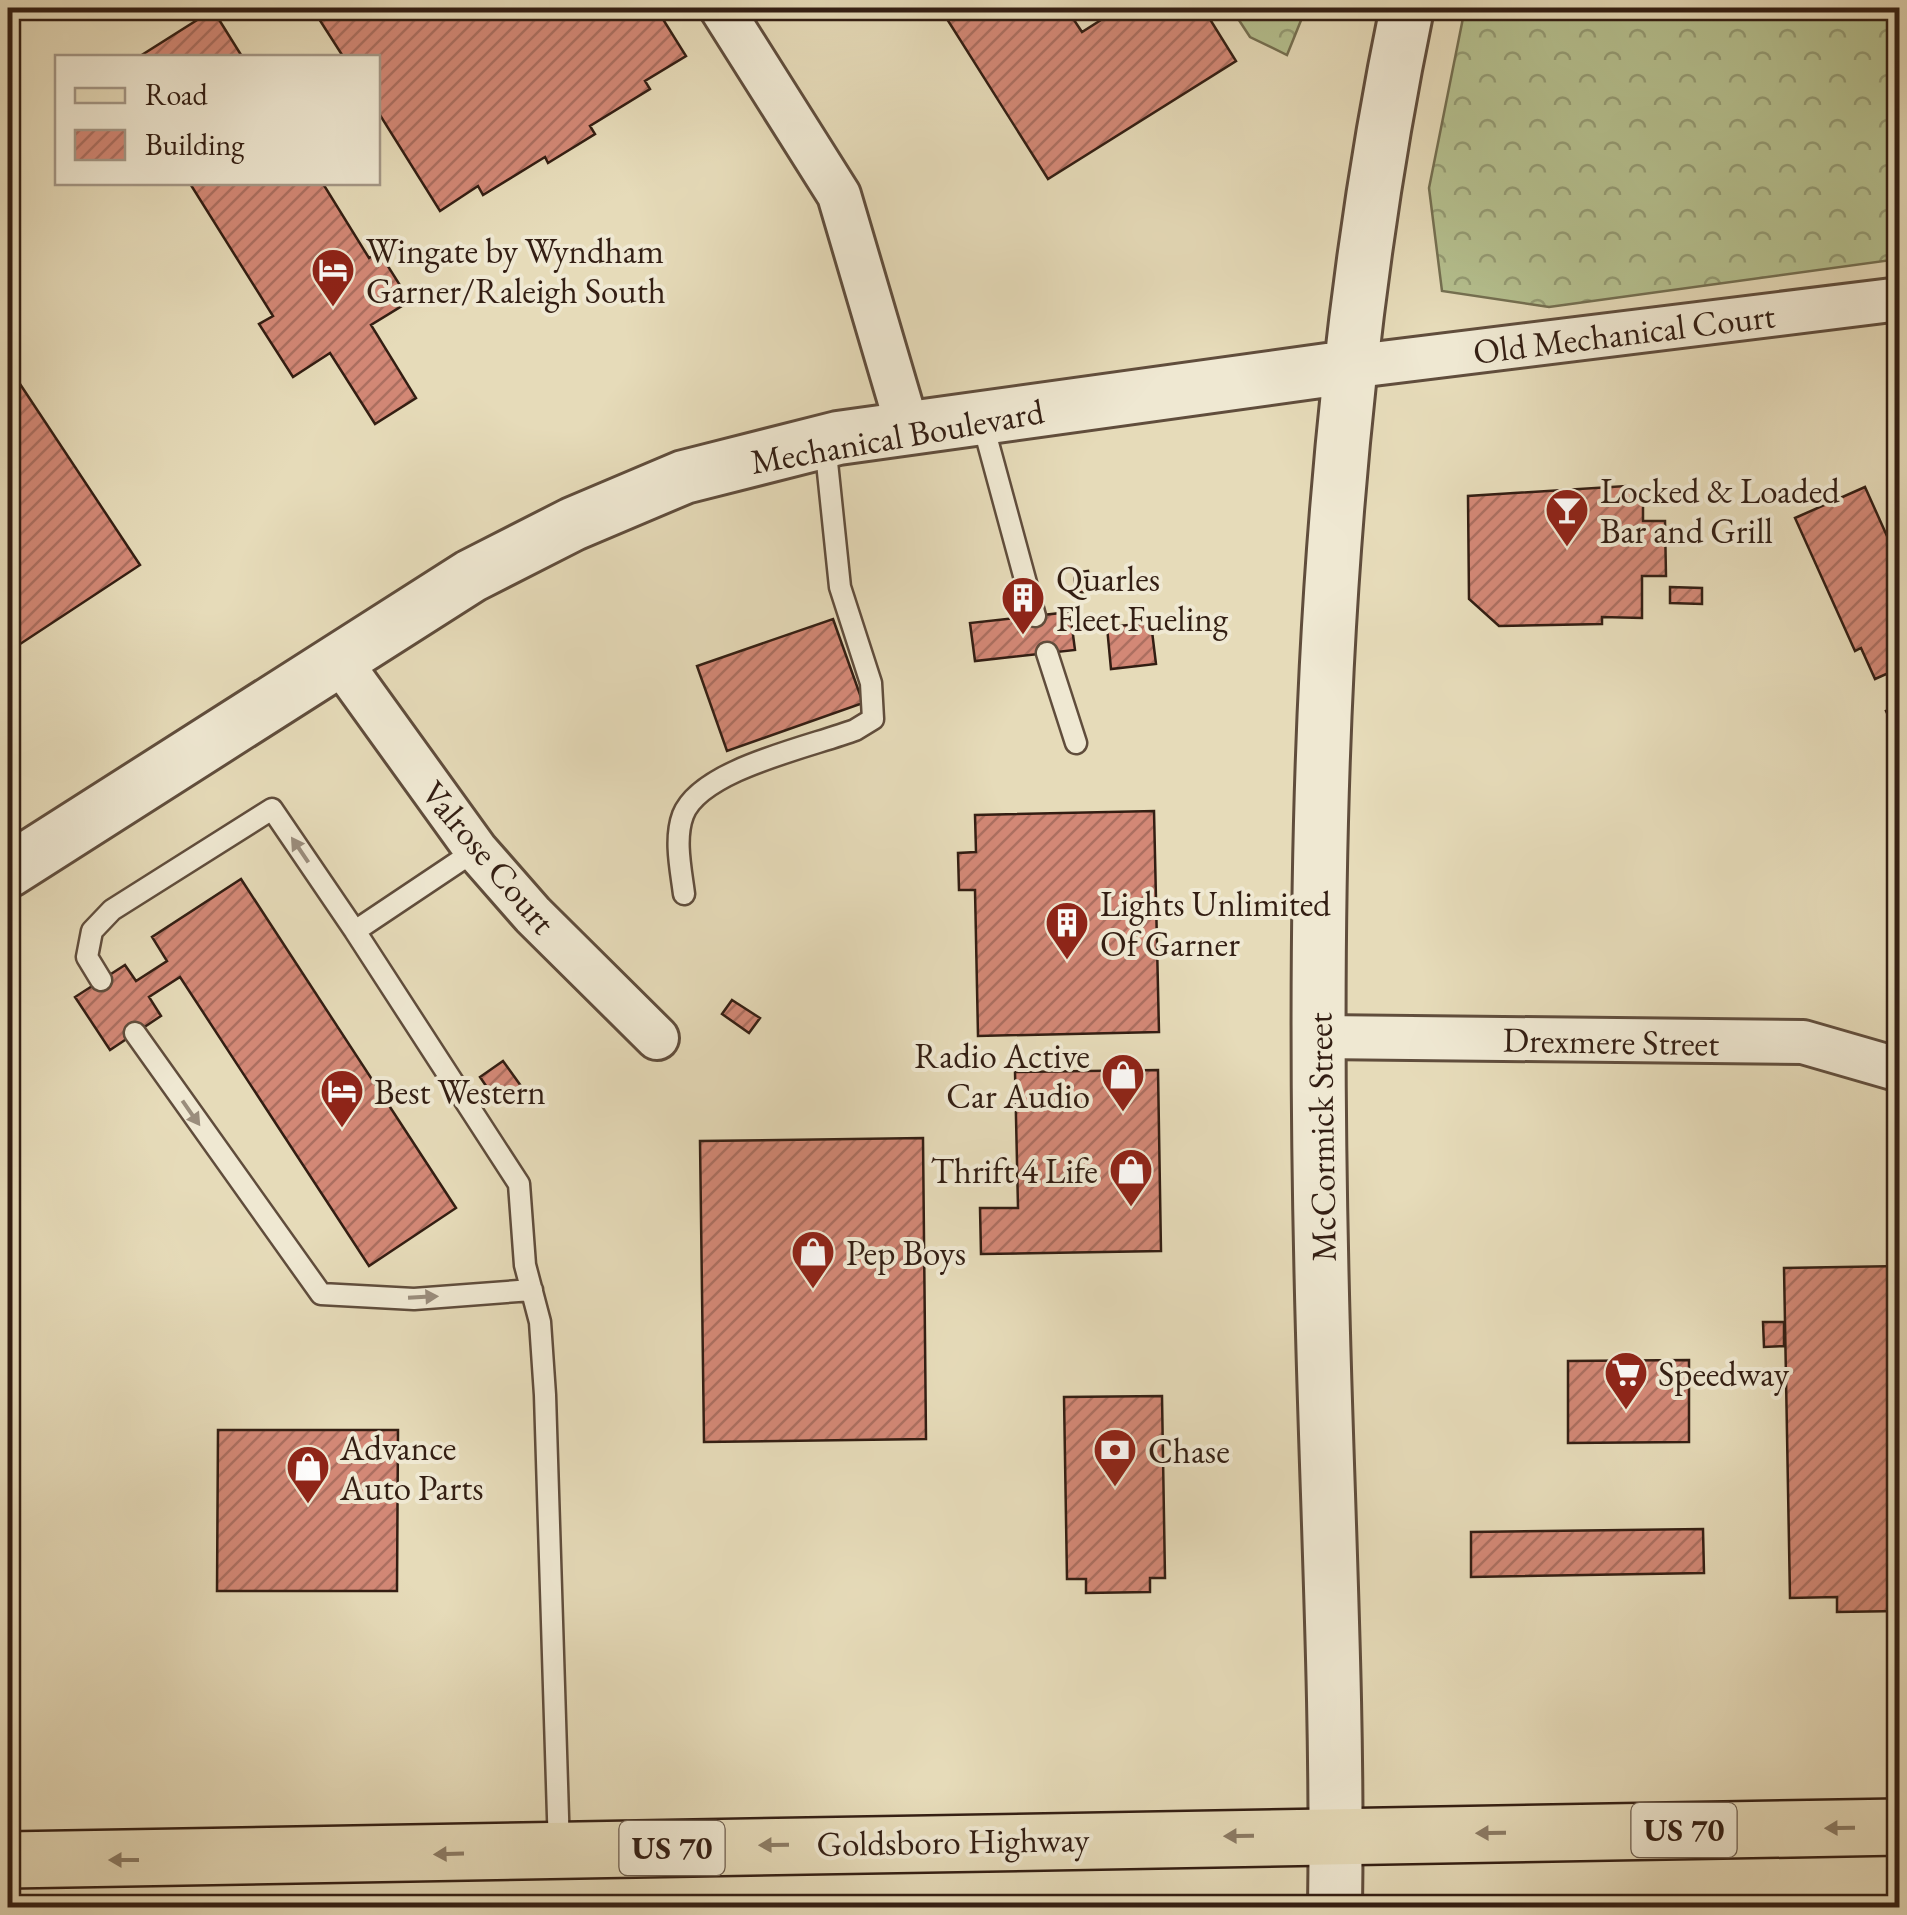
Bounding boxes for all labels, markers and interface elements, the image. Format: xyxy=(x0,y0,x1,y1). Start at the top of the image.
legend xyxy=(55,55,380,185)
text: Road xyxy=(145,75,209,114)
text: Building xyxy=(145,125,245,164)
place label: Wingate by Wyndham Garner/Raleigh South xyxy=(366,228,666,313)
hotel icon: Wingate by Wyndham Garner/Raleigh South xyxy=(310,247,356,308)
street label: Old Mechanical Court xyxy=(1471,292,1777,374)
street label: Mechanical Boulevard xyxy=(747,388,1047,484)
place label: Locked & Loaded Bar and Grill xyxy=(1600,468,1840,553)
bar icon: Locked & Loaded Bar and Grill xyxy=(1544,487,1590,548)
place label: Quarles Fleet Fueling xyxy=(1056,556,1229,641)
building icon: Quarles Fleet Fueling xyxy=(1000,575,1046,636)
street label: Valrose Court xyxy=(412,771,566,943)
one-way arrow xyxy=(291,836,310,863)
place label: Lights Unlimited Of Garner xyxy=(1100,881,1331,966)
building icon: Lights Unlimited Of Garner xyxy=(1044,900,1090,961)
street label: McCormick Street xyxy=(1296,1012,1346,1262)
street label: Drexmere Street xyxy=(1502,1017,1720,1065)
place label: Radio Active Car Audio xyxy=(914,1033,1090,1118)
shop icon: Radio Active Car Audio xyxy=(1100,1052,1146,1113)
hotel icon: Best Western xyxy=(319,1068,365,1129)
place label: Best Western xyxy=(374,1069,546,1114)
one-way arrow xyxy=(181,1099,200,1126)
shop icon: Thrift 4 Life xyxy=(1108,1147,1154,1208)
place label: Thrift 4 Life xyxy=(930,1148,1098,1193)
shop icon: Pep Boys xyxy=(790,1229,836,1290)
place label: Pep Boys xyxy=(846,1230,966,1275)
one-way arrow xyxy=(407,1289,439,1305)
supermarket icon: Speedway xyxy=(1603,1350,1649,1411)
place label: Speedway xyxy=(1658,1351,1790,1396)
place label: Advance Auto Parts xyxy=(339,1425,484,1510)
bank icon: Chase xyxy=(1092,1427,1138,1488)
place label: Chase xyxy=(1148,1428,1230,1473)
shop icon: Advance Auto Parts xyxy=(285,1444,331,1505)
road number: US 70 xyxy=(1632,1803,1736,1857)
street label: Goldsboro Highway xyxy=(816,1816,1090,1866)
one-way arrow xyxy=(1823,1820,1855,1836)
road number: US 70 xyxy=(620,1821,724,1875)
one-way arrow xyxy=(1475,1825,1507,1841)
one-way arrow xyxy=(1222,1828,1254,1844)
one-way arrow xyxy=(758,1838,790,1854)
one-way arrow xyxy=(433,1846,465,1862)
one-way arrow xyxy=(108,1852,140,1868)

